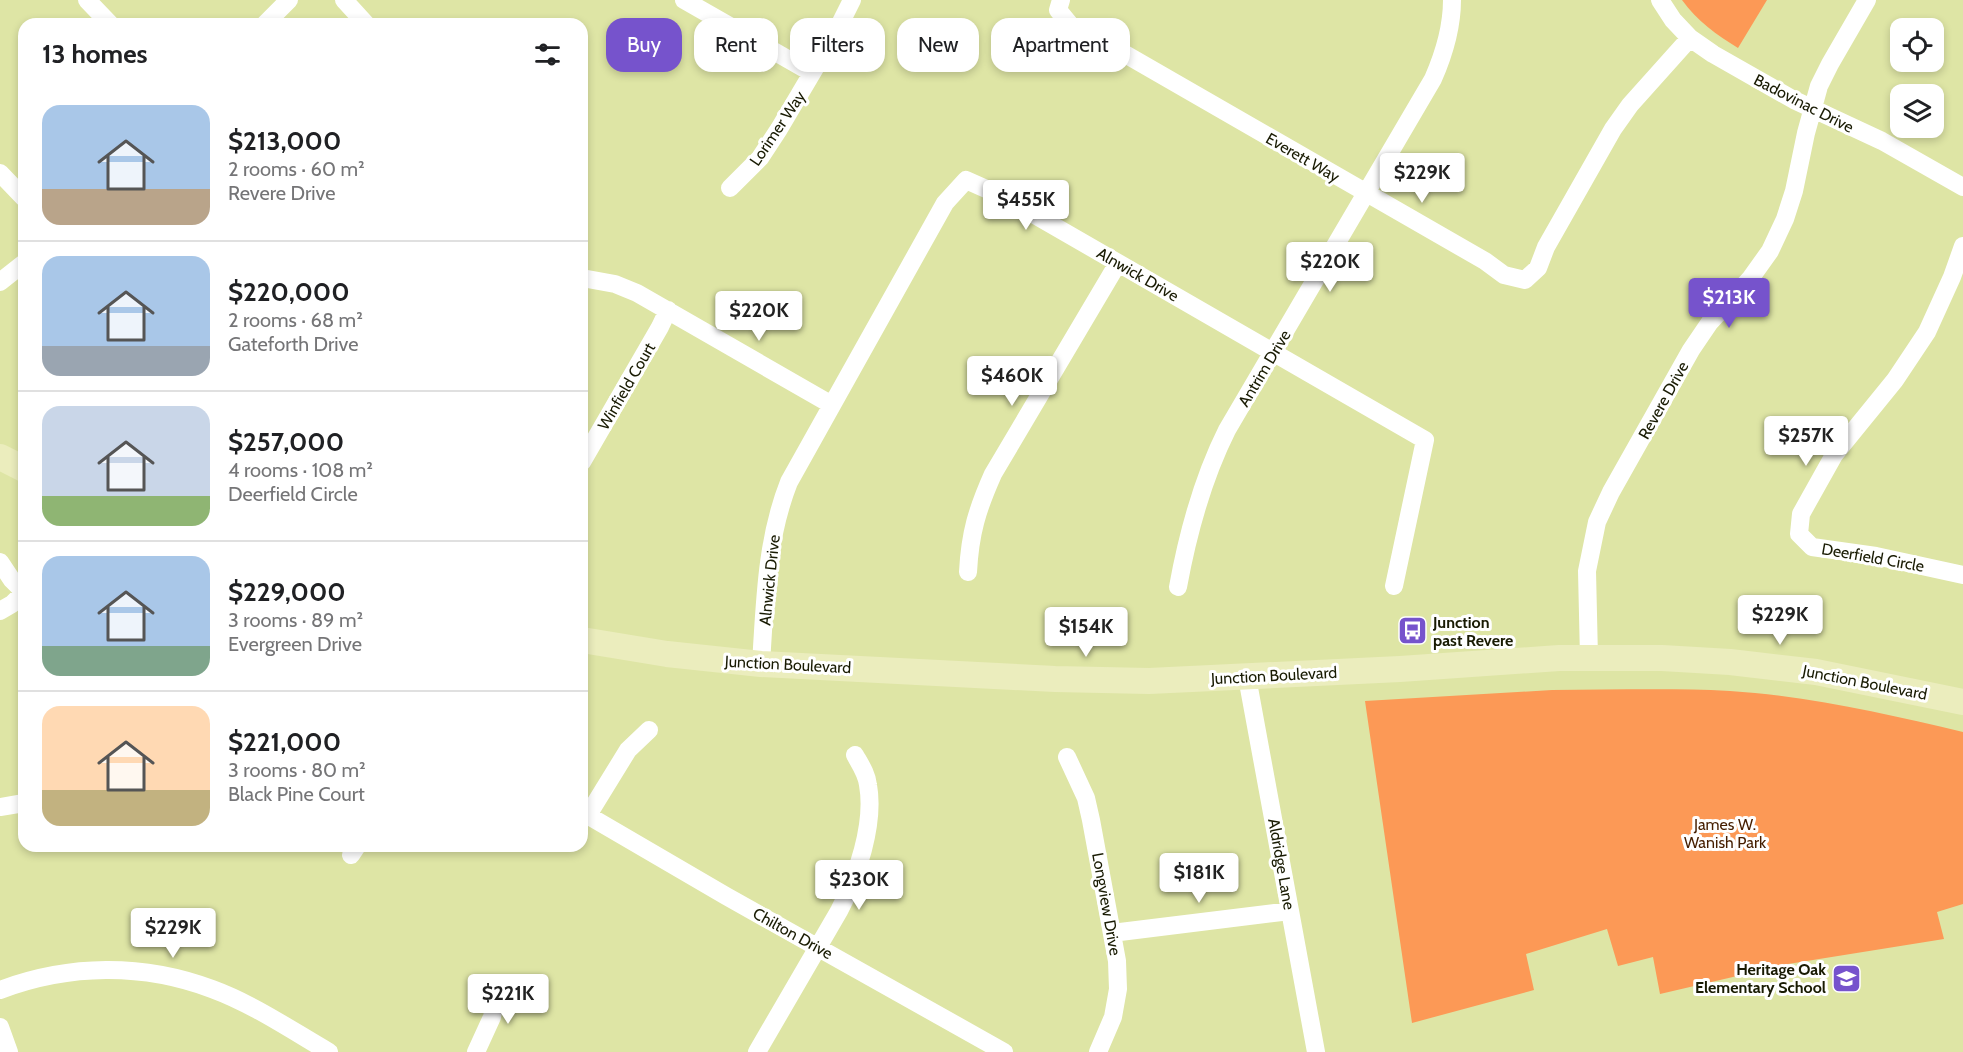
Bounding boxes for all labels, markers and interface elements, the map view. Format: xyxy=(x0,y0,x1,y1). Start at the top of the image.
chip: Buy xyxy=(606,18,682,72)
chip: Rent xyxy=(694,18,778,72)
chip: Filters xyxy=(790,18,885,72)
chip: New xyxy=(897,18,979,72)
chip: Apartment xyxy=(991,18,1130,72)
map controls xyxy=(1890,18,1944,138)
button: locate xyxy=(1890,18,1944,72)
text: 13 homes xyxy=(42,38,148,70)
icon: filters xyxy=(531,38,564,71)
street label: Badovinac Drive xyxy=(1751,70,1857,137)
button: layers xyxy=(1890,84,1944,138)
street label: Lorimer Way xyxy=(746,87,809,169)
text: $213,000 xyxy=(228,125,341,157)
icon: home xyxy=(90,129,162,201)
street label: Everett Way xyxy=(1263,129,1343,186)
pin: $229K xyxy=(1380,153,1464,204)
text: 2 rooms · 60 m² xyxy=(228,157,365,181)
text: $229K xyxy=(1394,160,1450,184)
pin: $455K xyxy=(984,180,1068,231)
text: Revere Drive xyxy=(228,181,335,205)
text: $455K xyxy=(997,187,1055,211)
pin: $220K xyxy=(1288,242,1372,293)
street label: Alnwick Drive xyxy=(1093,243,1182,305)
text: $220K xyxy=(1300,249,1360,273)
text: $220,000 xyxy=(228,276,350,308)
pin: $213K xyxy=(1687,278,1771,329)
icon: home xyxy=(90,280,162,352)
text: $213K xyxy=(1703,285,1755,309)
pin: $220K xyxy=(717,291,801,342)
text: $220K xyxy=(729,298,789,322)
text: 2 rooms · 68 m² xyxy=(228,308,363,332)
street label: Antrim Drive xyxy=(1234,326,1295,410)
text: Gateforth Drive xyxy=(228,332,358,356)
street label: Winfield Court xyxy=(594,339,659,433)
pin: $460K xyxy=(970,356,1054,407)
street label: Revere Drive xyxy=(1634,358,1693,442)
text: $460K xyxy=(981,363,1043,387)
pin: $257K xyxy=(1764,416,1848,467)
text: $257K xyxy=(1778,423,1834,447)
text: $257,000 xyxy=(228,426,344,458)
icon: home xyxy=(90,430,162,502)
text: 4 rooms · 108 m² xyxy=(228,458,373,482)
text: Deerfield Circle xyxy=(228,482,358,506)
street label: Alnwick Drive xyxy=(755,534,784,626)
street label: Deerfield Circle xyxy=(1820,539,1926,576)
text: $229,000 xyxy=(228,576,346,608)
icon: home xyxy=(90,580,162,652)
pin: $229K xyxy=(1738,595,1822,646)
text: $229K xyxy=(1752,602,1808,626)
pin: $154K xyxy=(1044,607,1128,658)
text: 3 rooms · 89 m² xyxy=(228,608,363,632)
place label: Junction past Revere xyxy=(1432,613,1513,650)
text: $154K xyxy=(1059,614,1113,638)
bus stop icon: Junction past Revere xyxy=(1396,615,1428,647)
text: Evergreen Drive xyxy=(228,632,362,656)
street label: Junction Boulevard xyxy=(723,652,852,677)
street label: Junction Boulevard xyxy=(1800,661,1929,704)
street label: Junction Boulevard xyxy=(1209,663,1338,688)
text: $221,000 xyxy=(228,726,341,758)
icon: home xyxy=(90,730,162,802)
text: 3 rooms · 80 m² xyxy=(228,758,366,782)
text: Black Pine Court xyxy=(228,782,365,806)
park label: James W. Wanish Park xyxy=(1684,815,1767,852)
street label: Aldridge Lane xyxy=(1264,817,1299,911)
street label: Longview Drive xyxy=(1088,851,1125,957)
pin: $181K xyxy=(1157,853,1241,904)
pin: $230K xyxy=(817,860,901,911)
text: $181K xyxy=(1174,860,1224,884)
text: $230K xyxy=(829,867,889,891)
street label: Chilton Drive xyxy=(750,904,836,963)
pin: $229K xyxy=(131,908,215,959)
text: $229K xyxy=(145,915,201,939)
place label: Heritage Oak Elementary School xyxy=(1695,960,1826,997)
school or university icon: Heritage Oak Elementary School xyxy=(1831,962,1863,994)
pin: $221K xyxy=(466,974,550,1025)
text: $221K xyxy=(482,981,534,1005)

